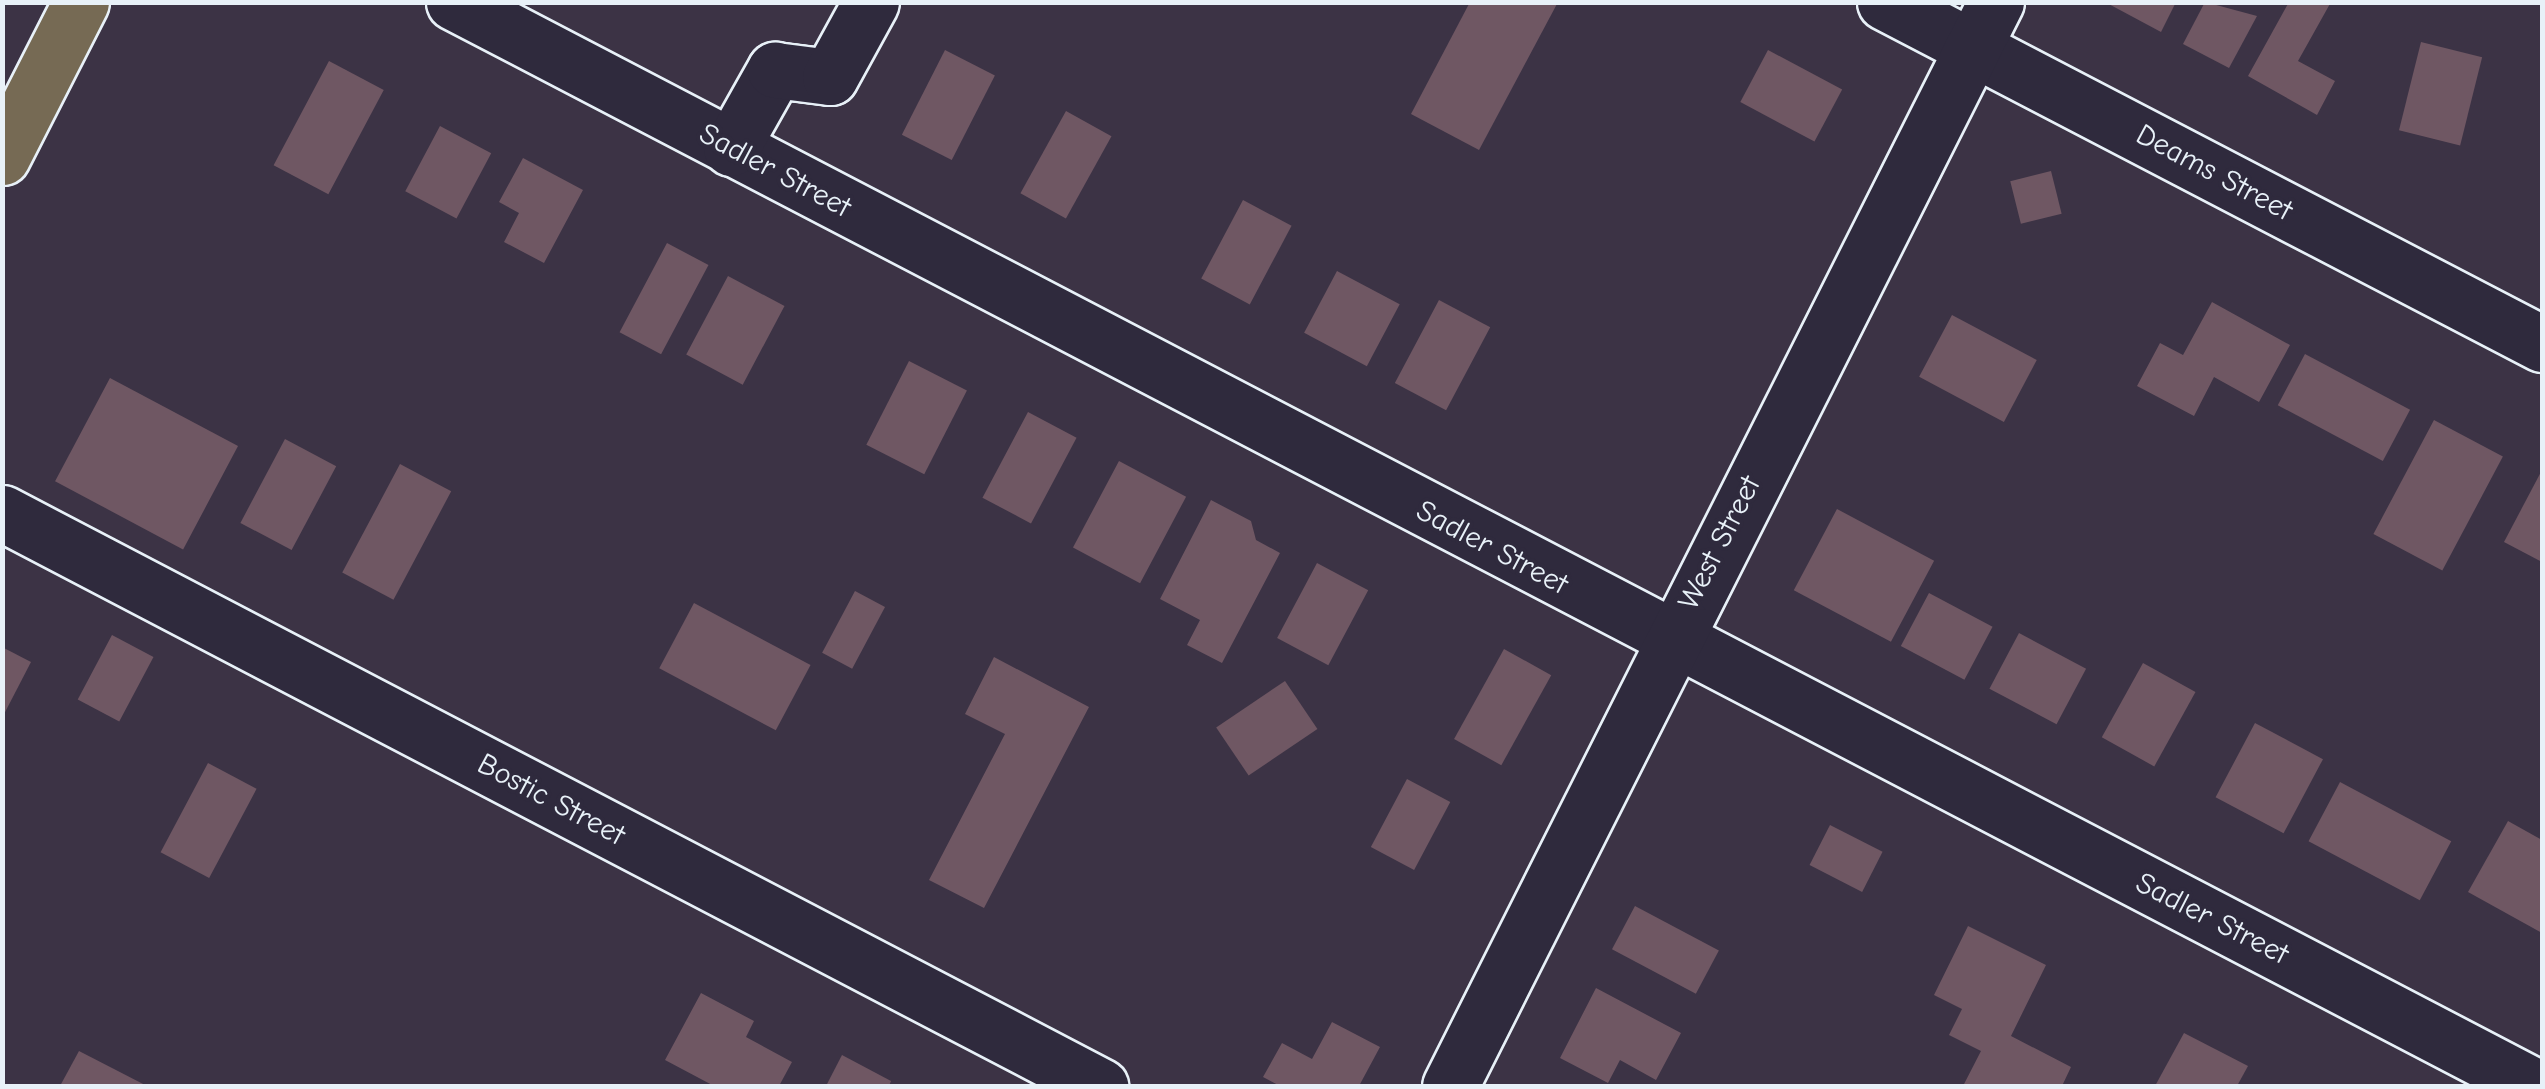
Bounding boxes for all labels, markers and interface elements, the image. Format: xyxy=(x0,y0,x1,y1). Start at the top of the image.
street label: Sadler Street xyxy=(693,116,857,226)
street label: Deams Street xyxy=(2130,117,2298,229)
street label: West Street xyxy=(1671,470,1769,616)
street label: Sadler Street xyxy=(1410,493,1574,603)
street label: Bostic Street xyxy=(471,746,631,854)
street label: Sadler Street xyxy=(2130,865,2294,973)

